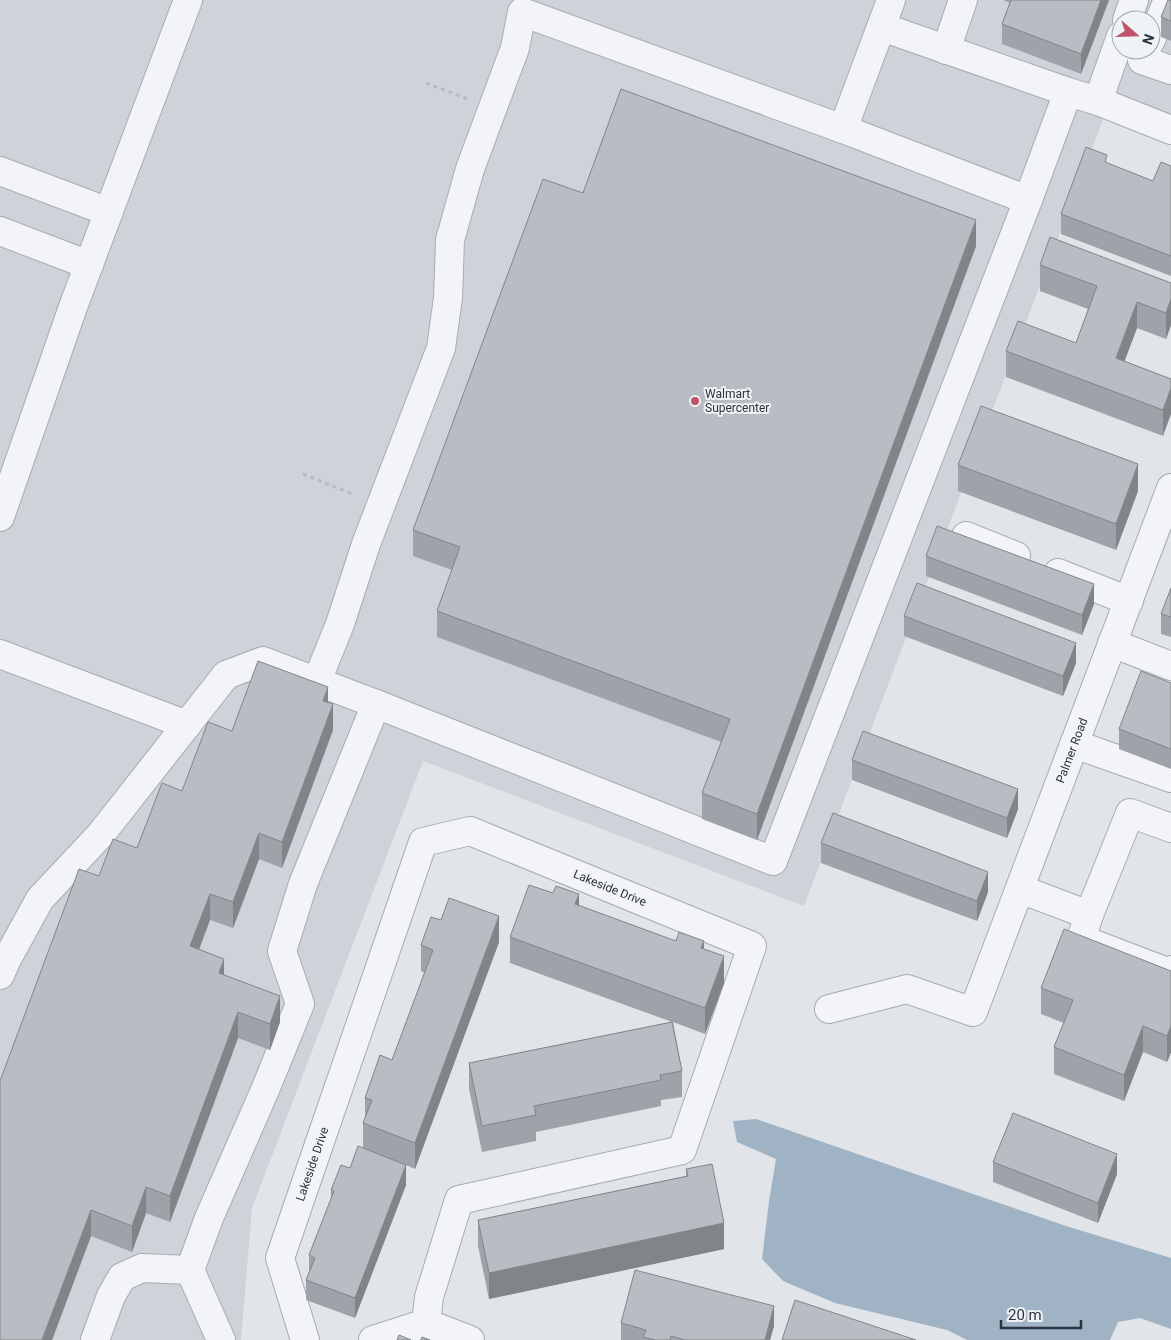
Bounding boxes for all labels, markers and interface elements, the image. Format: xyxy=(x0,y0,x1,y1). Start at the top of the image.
north arrow xyxy=(1111,10,1161,60)
text: N xyxy=(1139,32,1157,47)
place label: Walmart Supercenter xyxy=(705,387,769,415)
marker: Walmart Supercenter xyxy=(689,395,701,407)
street label: Palmer Road xyxy=(1053,716,1090,785)
street label: Lakeside Drive xyxy=(571,867,648,909)
street label: Lakeside Drive xyxy=(293,1125,332,1203)
scale bar xyxy=(1001,1298,1081,1330)
text: 20 m xyxy=(1008,1306,1042,1324)

